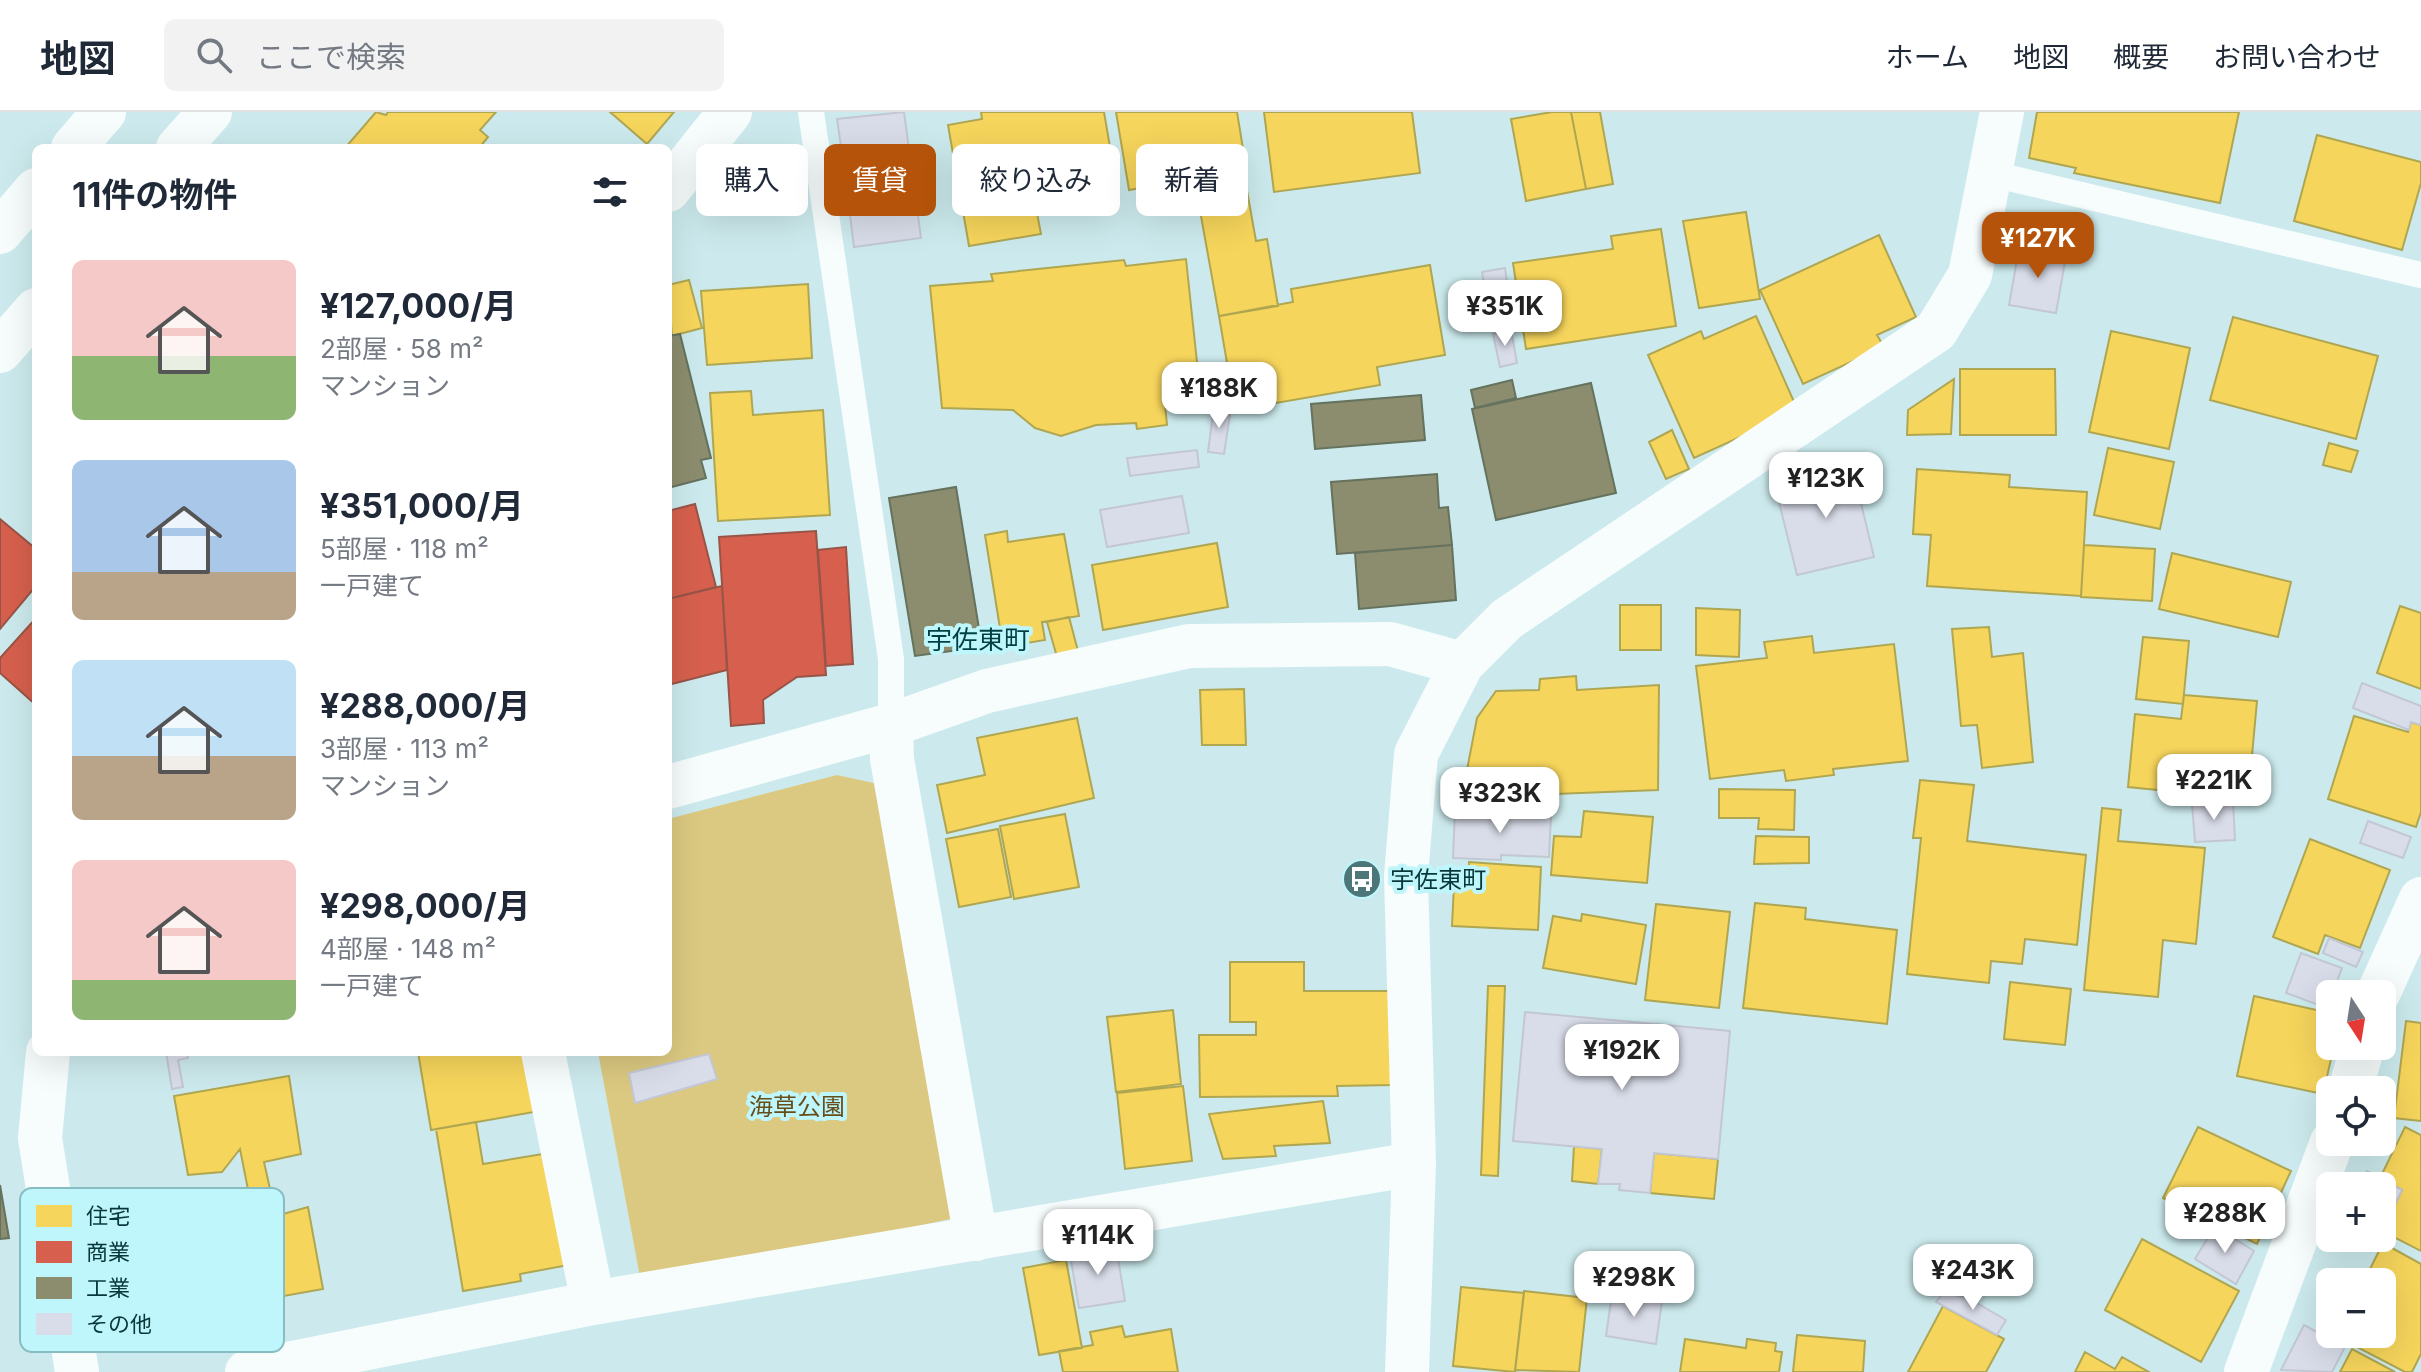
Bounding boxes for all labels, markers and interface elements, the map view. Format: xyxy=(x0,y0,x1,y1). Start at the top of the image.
search box xyxy=(164,19,724,91)
icon: search xyxy=(192,33,236,77)
text: 地図 xyxy=(40,35,116,81)
text: ここで検索 xyxy=(256,39,406,75)
text: ホーム xyxy=(1886,40,1969,74)
text: 地図 xyxy=(2013,40,2069,74)
text: 概要 xyxy=(2113,40,2169,74)
text: お問い合わせ xyxy=(2213,40,2381,74)
chip: 購入 xyxy=(696,144,808,216)
chip: 賃貸 xyxy=(824,144,936,216)
chip: 絞り込み xyxy=(952,144,1120,216)
chip: 新着 xyxy=(1136,144,1248,216)
icon: filters xyxy=(588,170,632,214)
text: 11件の物件 xyxy=(72,174,237,215)
pin: ¥127K xyxy=(1982,212,2094,280)
text: ¥127K xyxy=(2000,222,2076,253)
pin: ¥351K xyxy=(1449,280,1561,348)
text: ¥127,000/月 xyxy=(320,285,517,326)
text: ¥351K xyxy=(1466,290,1544,321)
icon: home xyxy=(136,292,232,388)
text: 2部屋 · 58 m² xyxy=(320,333,483,364)
pin: ¥188K xyxy=(1163,362,1275,430)
text: マンション xyxy=(320,370,450,401)
text: ¥188K xyxy=(1180,372,1258,403)
pin: ¥123K xyxy=(1770,452,1882,520)
text: ¥123K xyxy=(1787,462,1865,493)
text: ¥351,000/月 xyxy=(320,485,524,526)
icon: home xyxy=(136,492,232,588)
text: 5部屋 · 118 m² xyxy=(320,533,489,564)
text: 一戸建て xyxy=(320,570,424,601)
district label: 宇佐東町 xyxy=(926,624,1030,655)
text: ¥288,000/月 xyxy=(320,685,531,726)
icon: home xyxy=(136,692,232,788)
text: 3部屋 · 113 m² xyxy=(320,733,489,764)
pin: ¥221K xyxy=(2158,754,2270,822)
text: ¥221K xyxy=(2175,764,2253,795)
pin: ¥323K xyxy=(1444,767,1556,835)
text: マンション xyxy=(320,770,450,801)
text: ¥323K xyxy=(1458,777,1542,808)
bus stop icon: 宇佐東町 xyxy=(1341,858,1383,900)
place label: 宇佐東町 xyxy=(1390,865,1486,894)
text: ¥298,000/月 xyxy=(320,885,531,926)
icon: home xyxy=(136,892,232,988)
text: 4部屋 · 148 m² xyxy=(320,933,496,964)
text: 一戸建て xyxy=(320,970,424,1001)
north arrow xyxy=(2316,980,2396,1060)
map controls xyxy=(2316,980,2396,1348)
pin: ¥192K xyxy=(1566,1024,1678,1092)
text: ¥192K xyxy=(1583,1034,1661,1065)
button: locate xyxy=(2316,1076,2396,1156)
park label: 海草公園 xyxy=(749,1092,845,1121)
button: + xyxy=(2316,1172,2396,1252)
pin: ¥288K xyxy=(2169,1187,2281,1255)
legend xyxy=(20,1188,284,1352)
text: ¥288K xyxy=(2183,1197,2267,1228)
text: 住宅 xyxy=(86,1203,130,1229)
pin: ¥114K xyxy=(1042,1209,1154,1277)
text: ¥114K xyxy=(1061,1219,1135,1250)
text: 商業 xyxy=(86,1239,130,1265)
pin: ¥243K xyxy=(1917,1244,2029,1312)
pin: ¥298K xyxy=(1578,1251,1690,1319)
text: ¥243K xyxy=(1931,1254,2015,1285)
text: ¥298K xyxy=(1592,1261,1676,1292)
button: − xyxy=(2316,1268,2396,1348)
text: 工業 xyxy=(86,1275,130,1301)
text: その他 xyxy=(86,1311,152,1337)

